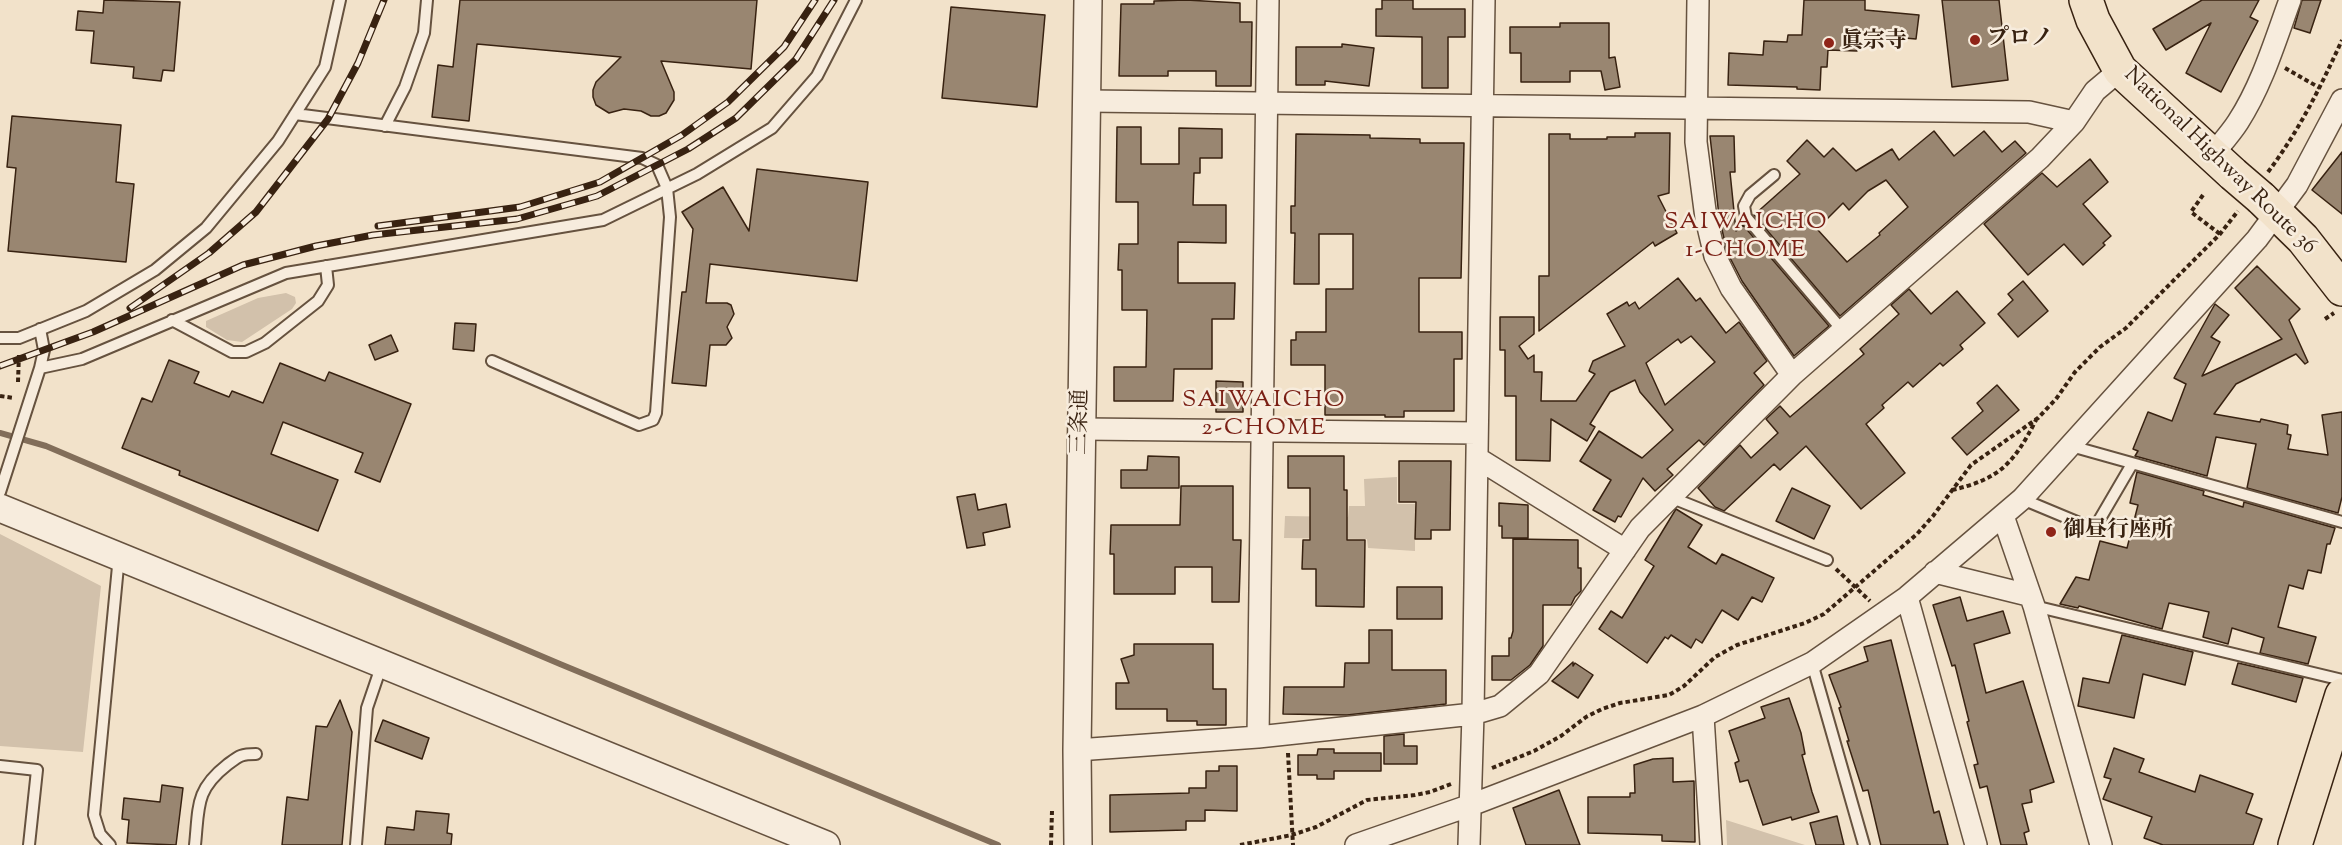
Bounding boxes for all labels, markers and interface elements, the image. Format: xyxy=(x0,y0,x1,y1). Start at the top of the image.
place label: プロノ xyxy=(1987,27,2053,53)
place label: 眞宗寺 xyxy=(1841,30,1907,56)
marker: プロノ xyxy=(1968,33,1982,47)
marker: 眞宗寺 xyxy=(1822,36,1836,50)
street label: National Highway Route 36 xyxy=(2117,63,2321,261)
district label: SAIWAICHO 1-CHOME xyxy=(1664,210,1828,266)
district label: SAIWAICHO 2-CHOME xyxy=(1182,388,1346,444)
street label: 三条通 xyxy=(1068,389,1096,455)
place label: 御昼行座所 xyxy=(2063,519,2173,545)
marker: 御昼行座所 xyxy=(2044,525,2058,539)

